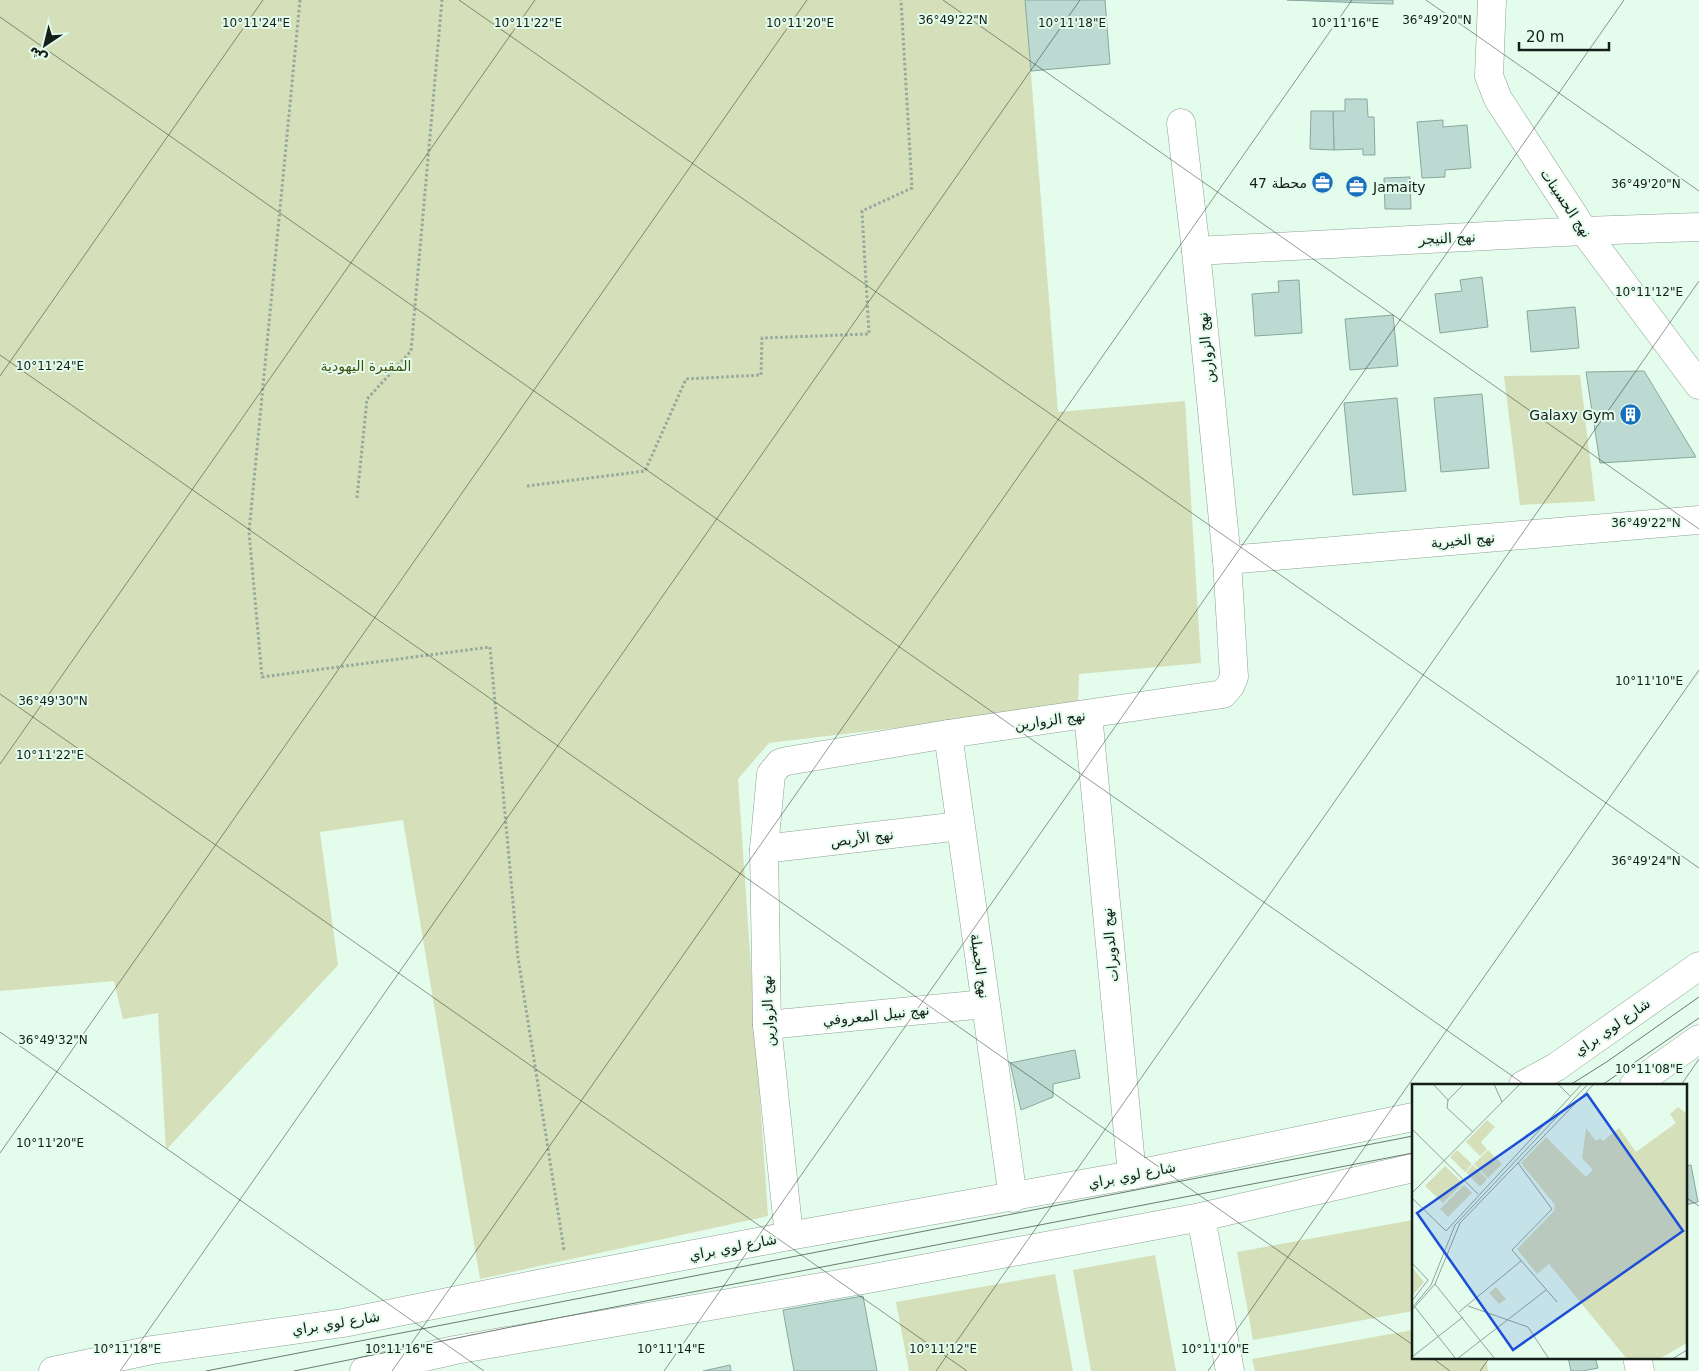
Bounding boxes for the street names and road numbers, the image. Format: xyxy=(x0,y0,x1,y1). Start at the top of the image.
street label: نهج الحسينات xyxy=(1536,166,1595,241)
street label: نهج النيجر xyxy=(1417,229,1476,249)
street label: نهج الزوارين xyxy=(1194,311,1219,384)
street label: نهج الخيرية xyxy=(1430,529,1496,552)
street label: نهج الزوارين xyxy=(1013,707,1087,734)
street label: نهج الأربص xyxy=(829,825,895,851)
street label: نهج الدويرات xyxy=(1099,907,1122,983)
street label: نهج الجميلة xyxy=(967,932,992,1000)
street label: نهج الزوارين xyxy=(758,975,779,1047)
street label: شارع لوي براي xyxy=(1571,995,1654,1060)
street label: نهج نبيل المعروفي xyxy=(822,1001,930,1030)
street label: شارع لوي براي xyxy=(1087,1159,1177,1192)
street label: شارع لوي براي xyxy=(688,1231,778,1264)
street label: شارع لوي براي xyxy=(291,1308,381,1339)

